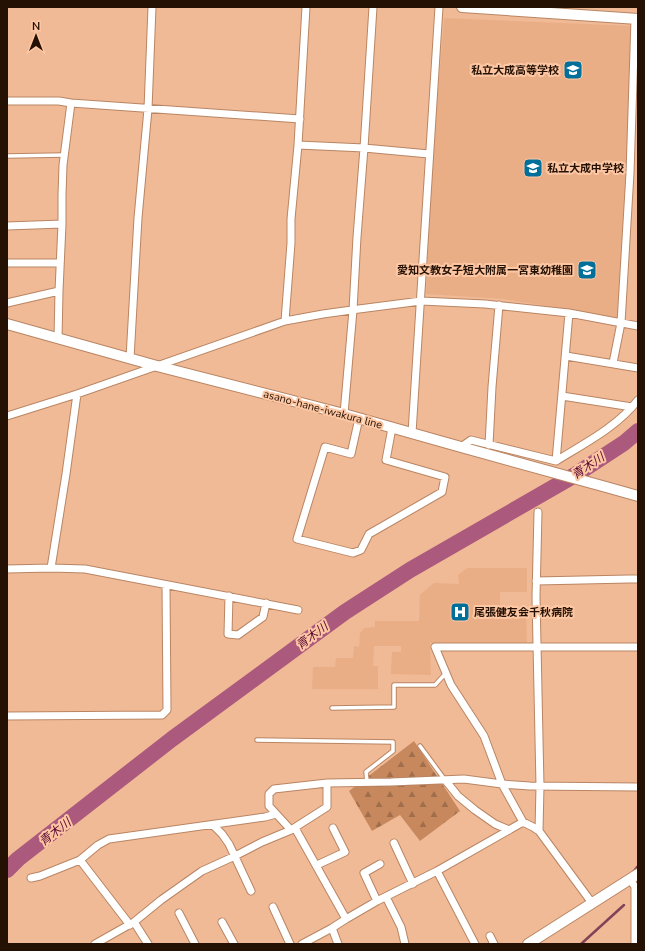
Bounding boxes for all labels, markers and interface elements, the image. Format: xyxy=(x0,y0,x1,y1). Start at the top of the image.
north arrow xyxy=(16,16,56,56)
text: N xyxy=(32,19,40,34)
school or university icon: 私立大成高等学校 xyxy=(562,59,584,81)
place label: 私立大成高等学校 xyxy=(471,63,559,78)
school or university icon: 私立大成中学校 xyxy=(522,157,544,179)
place label: 私立大成中学校 xyxy=(547,161,624,176)
school or university icon: 愛知文教女子短大附属一宮東幼稚園 xyxy=(576,259,598,281)
place label: 愛知文教女子短大附属一宮東幼稚園 xyxy=(397,263,573,278)
street label: asano-hane-iwakura line xyxy=(262,386,384,433)
water label: 青木川 xyxy=(569,448,609,483)
hospital icon: 尾張健友会千秋病院 xyxy=(449,601,471,623)
place label: 尾張健友会千秋病院 xyxy=(474,605,573,620)
water label: 青木川 xyxy=(293,618,333,653)
water label: 青木川 xyxy=(36,813,76,849)

